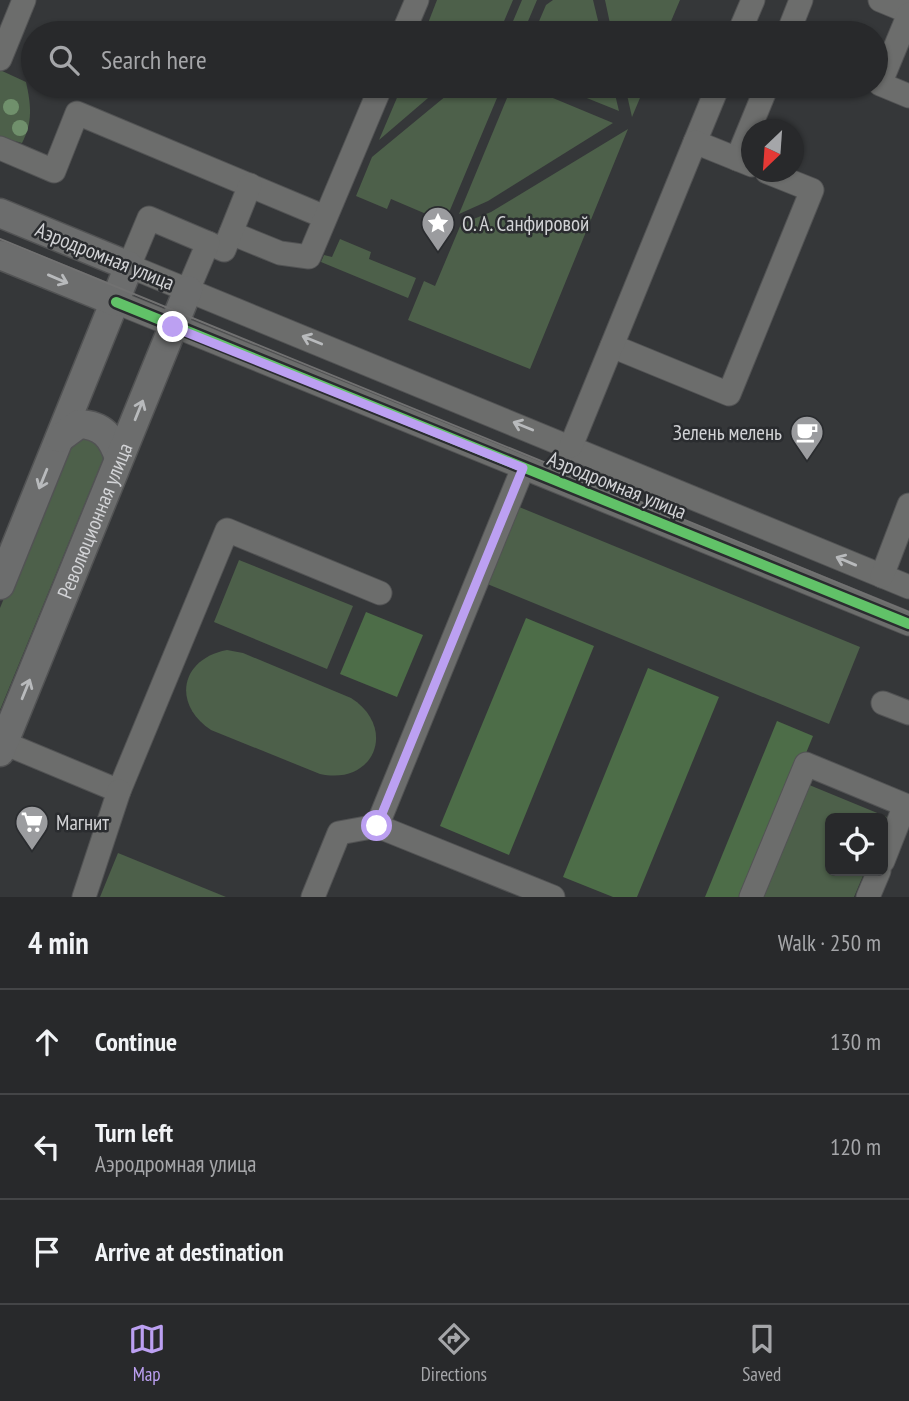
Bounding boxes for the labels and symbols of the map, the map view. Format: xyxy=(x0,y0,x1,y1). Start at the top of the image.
north arrow xyxy=(741,119,804,182)
place icon: О. А. Санфировой xyxy=(419,204,457,253)
place label: О. А. Санфировой xyxy=(462,210,589,237)
street label: Аэродромная улица xyxy=(32,216,178,296)
one-way arrow xyxy=(47,273,68,286)
route end xyxy=(157,311,188,342)
one-way arrow xyxy=(302,333,324,346)
one-way arrow xyxy=(133,399,146,421)
cafe icon: Зелень мелень xyxy=(788,413,826,462)
one-way arrow xyxy=(513,419,534,432)
place label: Зелень мелень xyxy=(673,419,782,446)
street label: Революционная улица xyxy=(50,439,138,602)
street label: Аэродромная улица xyxy=(544,445,690,525)
one-way arrow xyxy=(36,468,49,489)
one-way arrow xyxy=(836,554,857,567)
one-way arrow xyxy=(20,678,33,700)
supermarket icon: Магнит xyxy=(13,803,51,852)
place label: Магнит xyxy=(56,809,109,836)
route start xyxy=(361,810,392,841)

